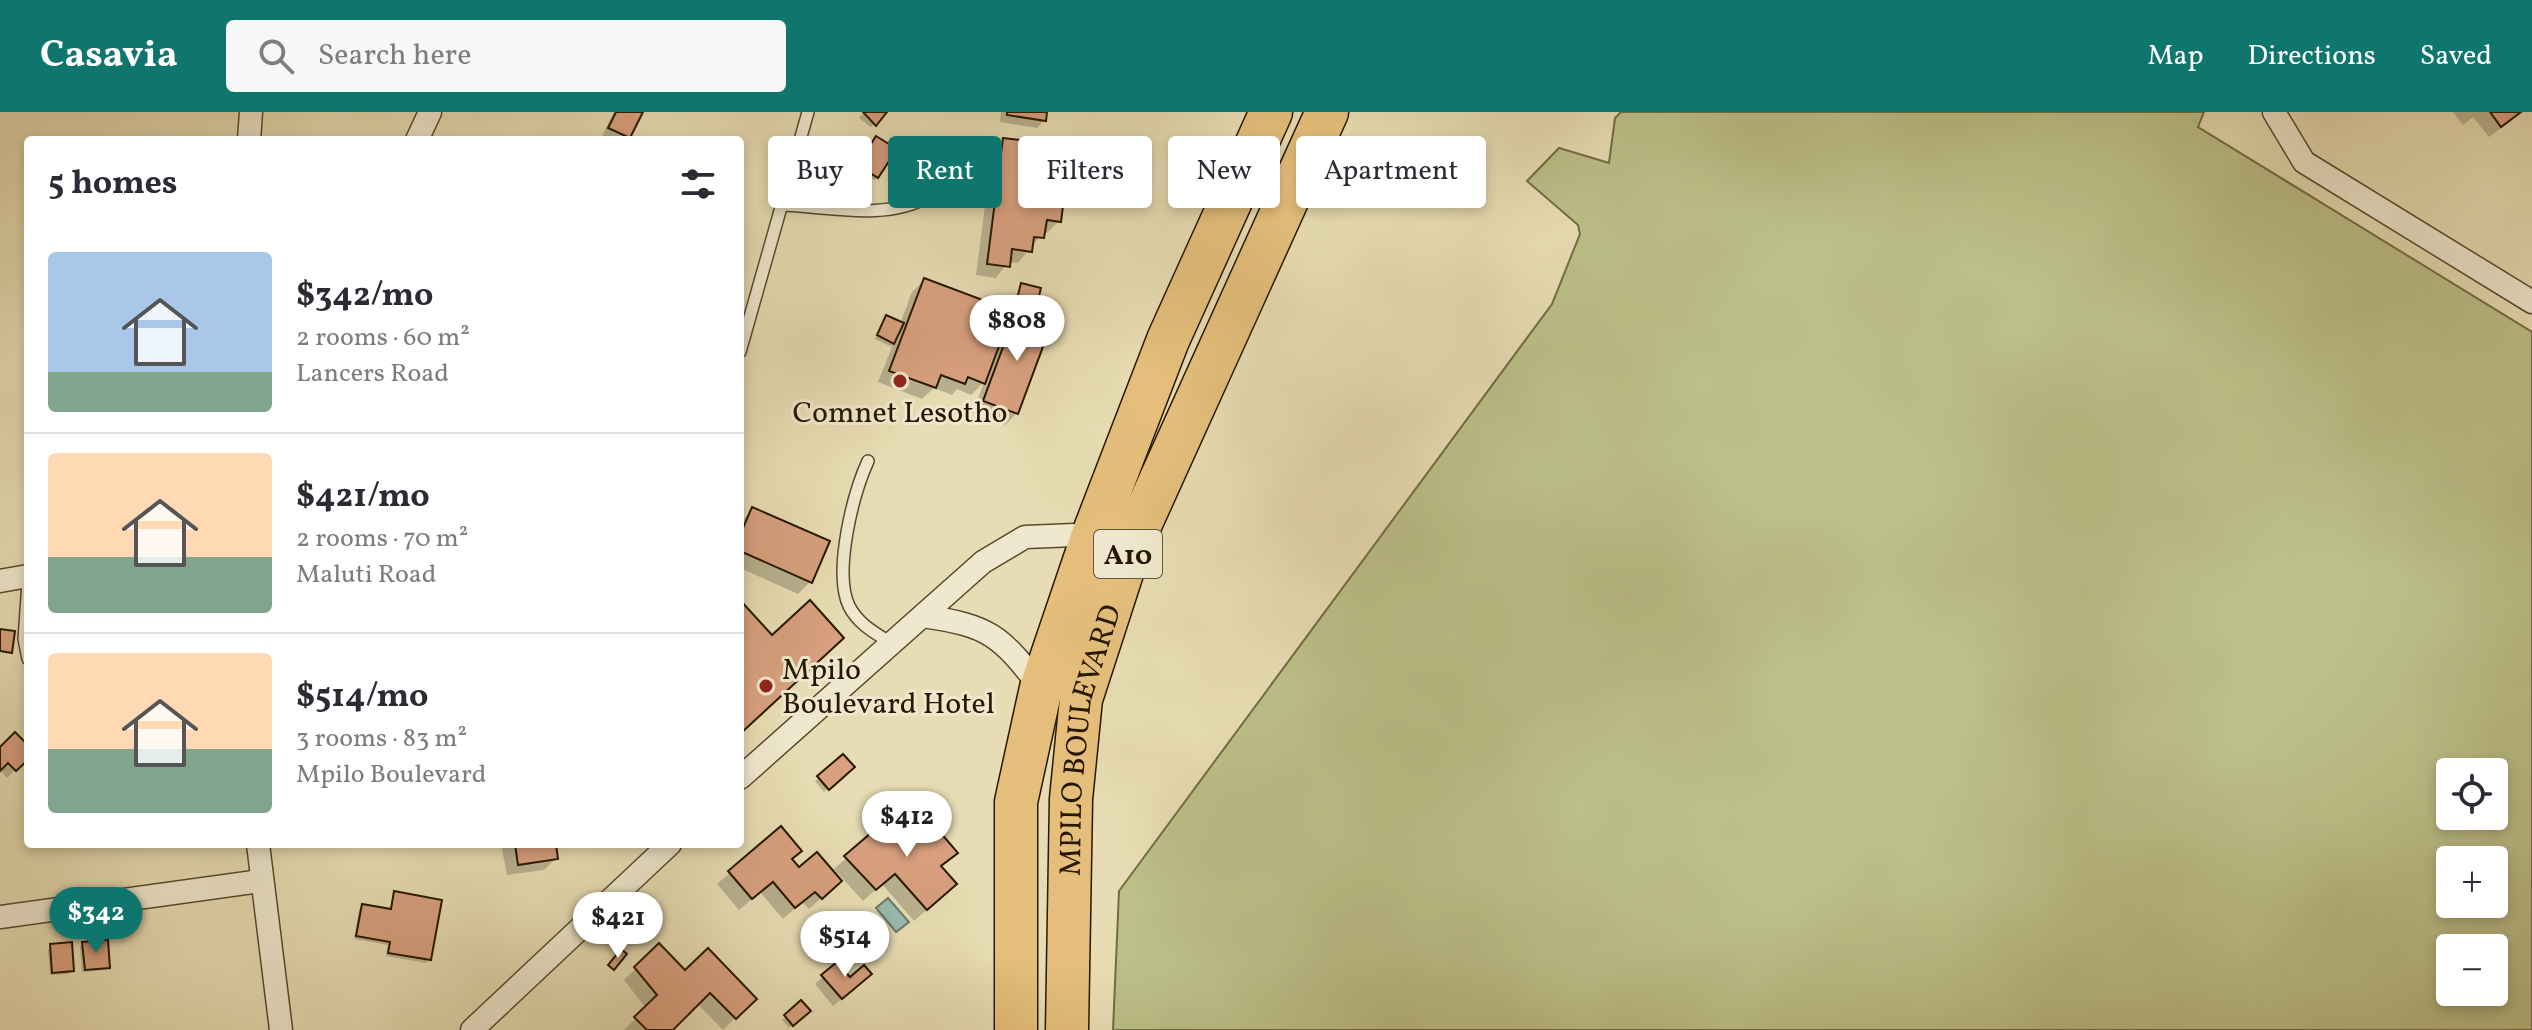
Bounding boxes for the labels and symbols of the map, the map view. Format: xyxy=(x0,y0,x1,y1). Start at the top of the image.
pin: $808 xyxy=(970,295,1064,363)
marker: Comnet Lesotho xyxy=(891,372,909,390)
place label: Comnet Lesotho xyxy=(793,393,1007,435)
road number: A10 xyxy=(1094,530,1162,578)
street label: MPILO BOULEVARD xyxy=(1051,599,1133,876)
place label: Mpilo Boulevard Hotel xyxy=(782,650,995,726)
marker: Mpilo Boulevard Hotel xyxy=(757,677,775,695)
pin: $412 xyxy=(860,791,954,859)
pin: $342 xyxy=(49,887,143,955)
pin: $421 xyxy=(571,892,665,960)
pin: $514 xyxy=(798,911,892,979)

